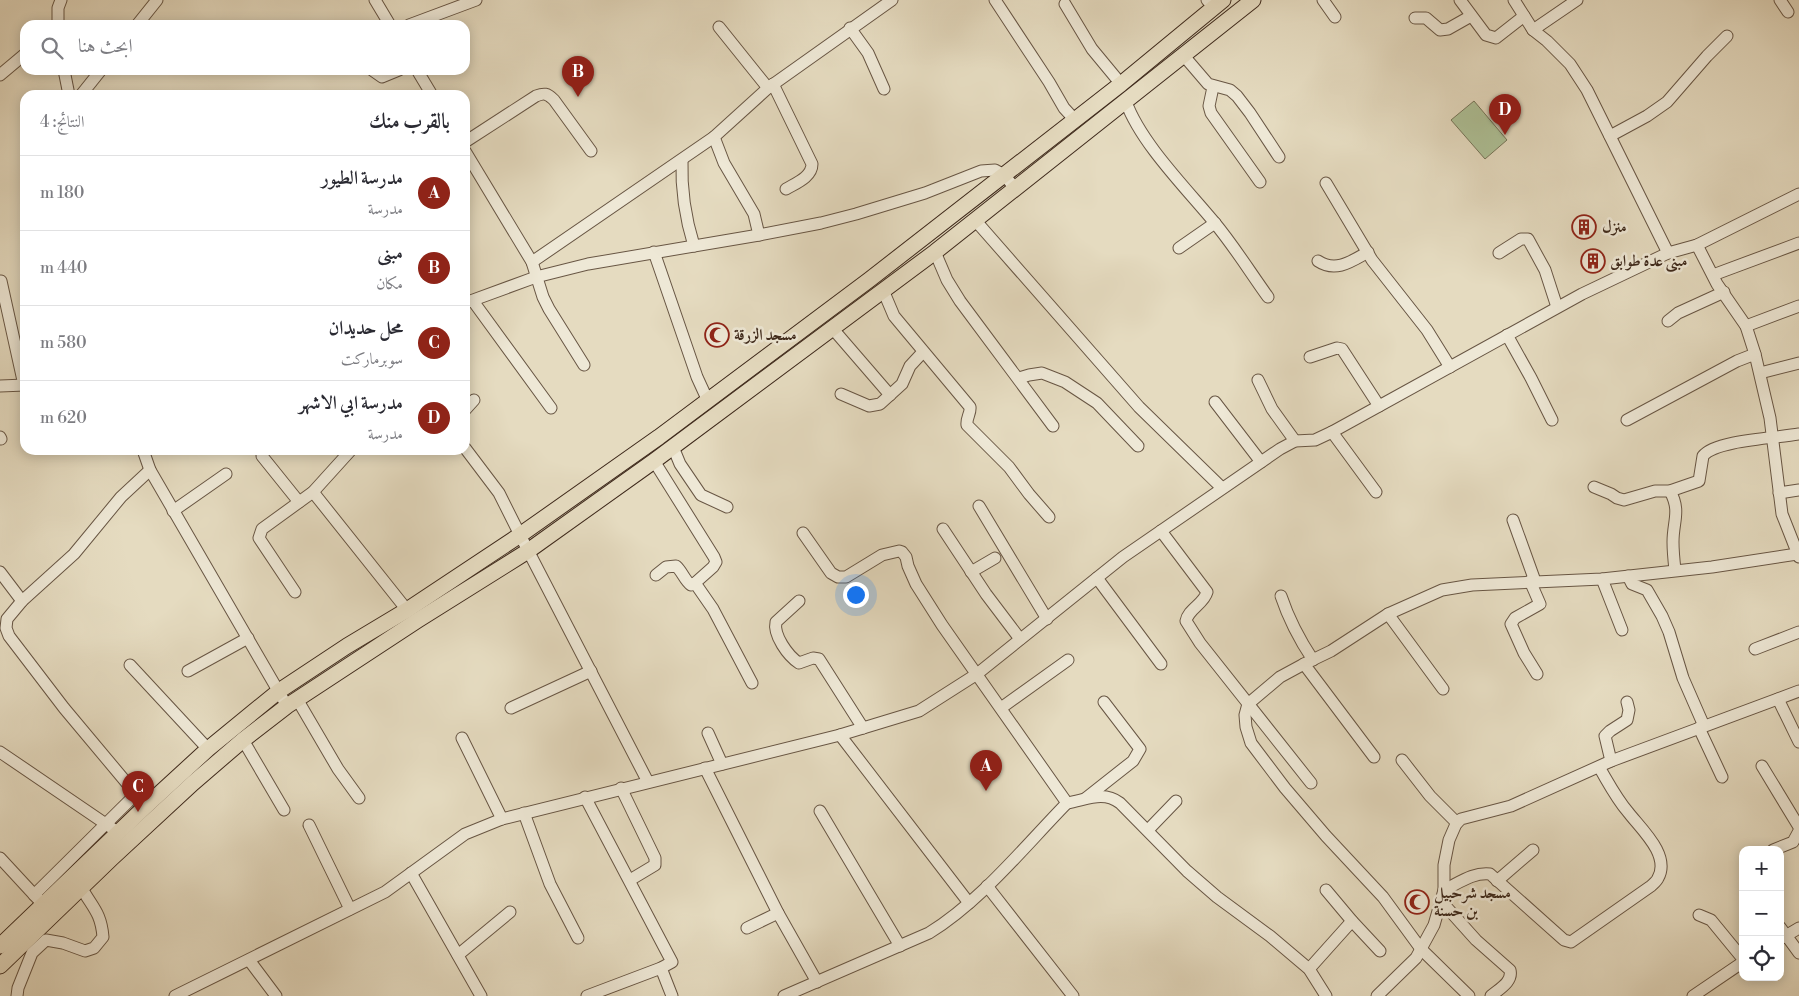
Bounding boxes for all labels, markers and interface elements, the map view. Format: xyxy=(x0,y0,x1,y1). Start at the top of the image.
search box xyxy=(20,20,470,75)
icon: search xyxy=(38,34,66,62)
text: ابحث هنا xyxy=(78,34,133,58)
pin: B xyxy=(562,56,594,97)
pin: D xyxy=(1489,94,1521,135)
text: بالقرب منك xyxy=(369,109,450,135)
text: النتائج: 4 xyxy=(40,112,85,132)
text: مدرسة الطيور xyxy=(321,166,403,190)
text: 180 m xyxy=(40,183,84,203)
text: A xyxy=(428,183,440,203)
text: مدرسة xyxy=(368,199,403,219)
building icon: منزل xyxy=(1571,214,1597,240)
place label: منزل xyxy=(1602,217,1627,237)
text: مبنى xyxy=(377,241,403,265)
building icon: مبنى عدة طوابق xyxy=(1580,248,1606,274)
place label: مبنى عدة طوابق xyxy=(1610,251,1687,273)
text: 440 m xyxy=(40,258,87,278)
text: B xyxy=(428,258,440,278)
text: مكان xyxy=(376,274,403,294)
text: محل حديدان xyxy=(328,316,403,340)
mosque icon: مسجد الزرقة xyxy=(704,322,730,348)
place label: مسجد الزرقة xyxy=(734,325,797,345)
text: 580 m xyxy=(40,333,87,353)
text: C xyxy=(428,333,440,353)
text: سوبرماركت xyxy=(341,349,403,369)
text: مدرسة ابي الاشهر xyxy=(299,391,403,415)
text: 620 m xyxy=(40,408,87,428)
text: D xyxy=(428,408,440,428)
text: مدرسة xyxy=(368,424,403,444)
your location xyxy=(843,582,869,608)
pin: A xyxy=(970,750,1002,791)
pin: C xyxy=(122,771,154,812)
map controls xyxy=(1739,846,1784,981)
button: + xyxy=(1739,846,1784,891)
place label: مسجد شرحبيل بن حسنة xyxy=(1434,883,1511,921)
mosque icon: مسجد شرحبيل بن حسنة xyxy=(1404,889,1430,915)
button: − xyxy=(1739,891,1784,936)
button: locate xyxy=(1739,936,1784,981)

